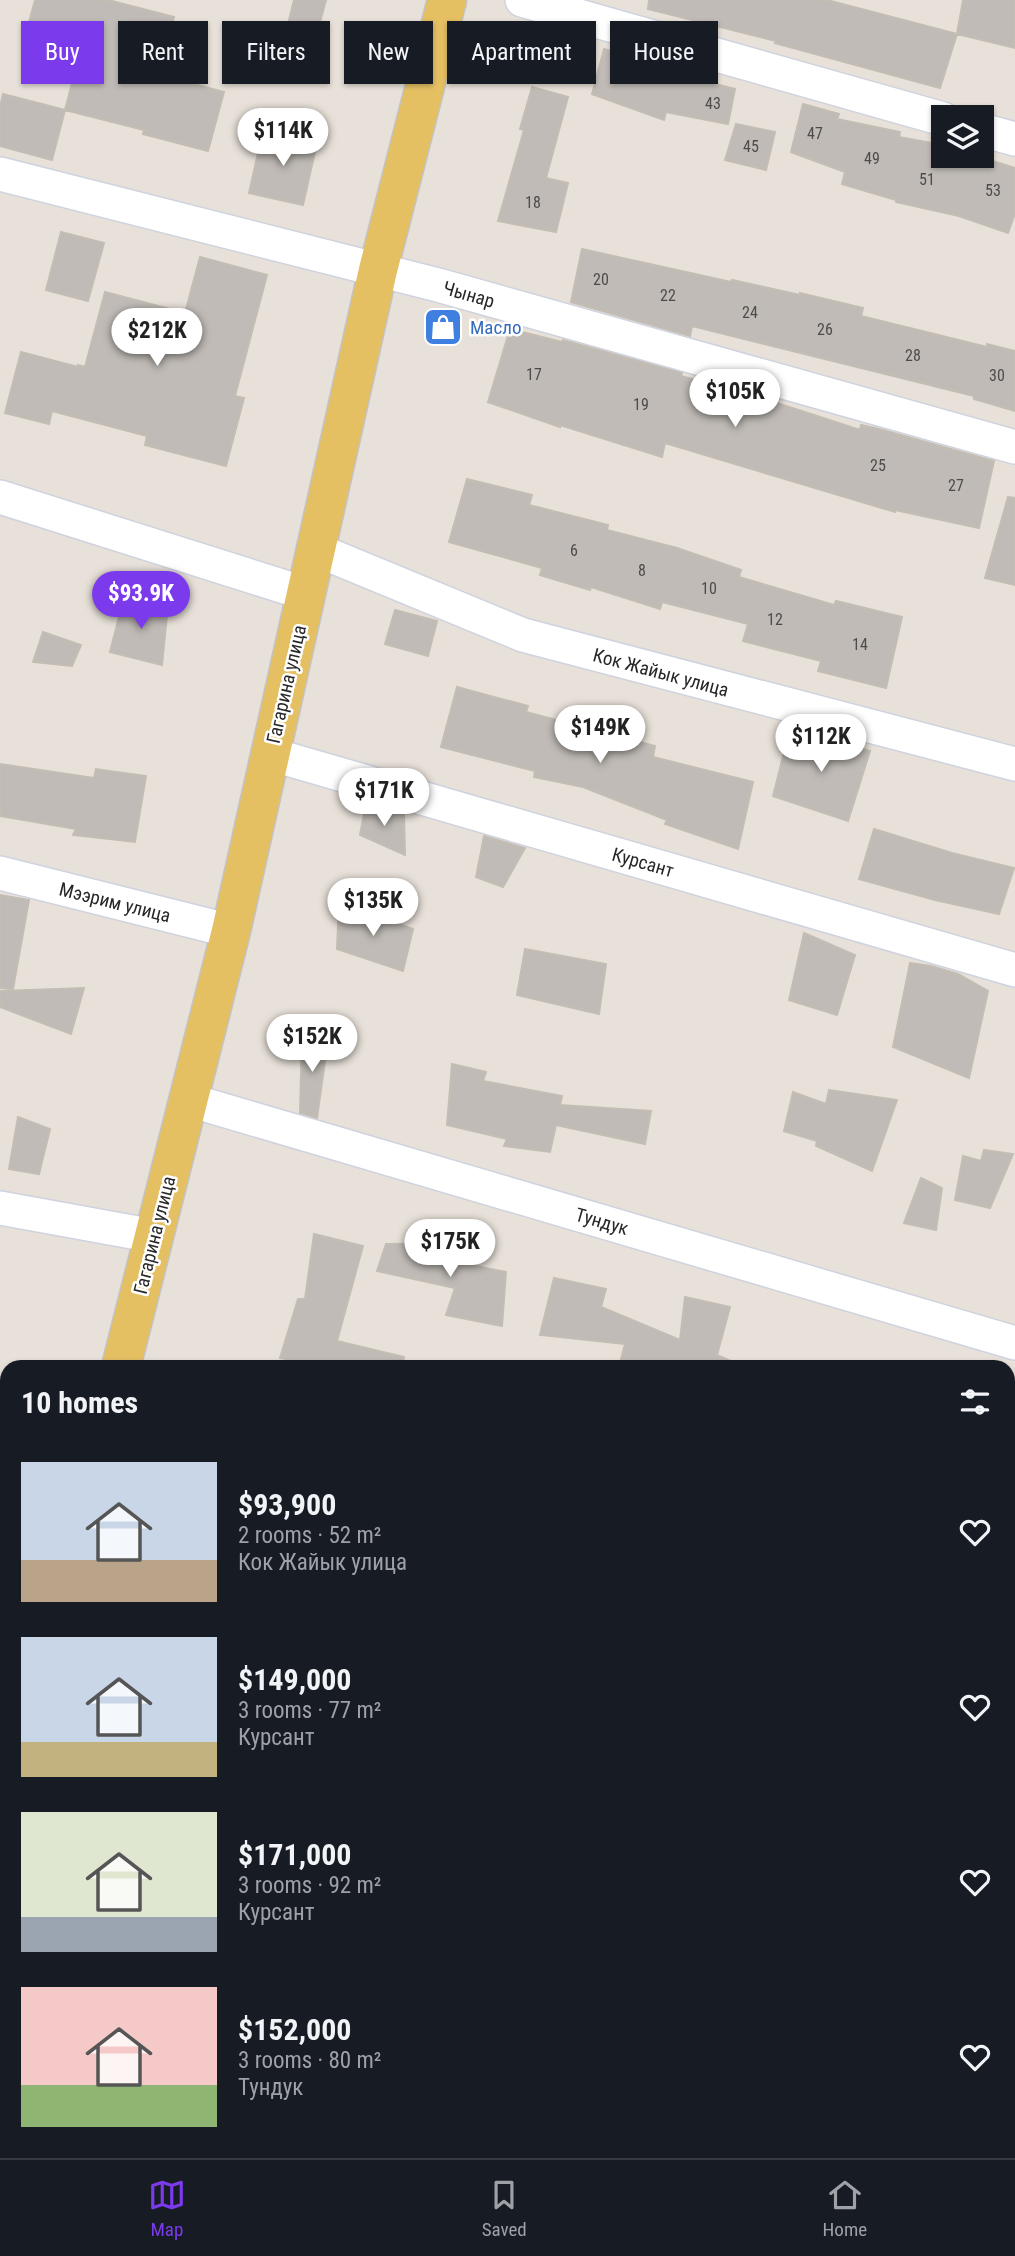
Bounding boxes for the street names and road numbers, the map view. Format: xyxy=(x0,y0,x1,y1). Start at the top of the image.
street label: Чынар xyxy=(440,276,497,313)
street label: Гагарина улица xyxy=(262,623,311,746)
street label: Кок Жайык улица xyxy=(590,643,731,702)
street label: Курсант xyxy=(609,843,676,882)
street label: Мээрим улица xyxy=(57,878,173,927)
street label: Гагарина улица xyxy=(129,1174,180,1296)
street label: Тундук xyxy=(573,1203,631,1240)

